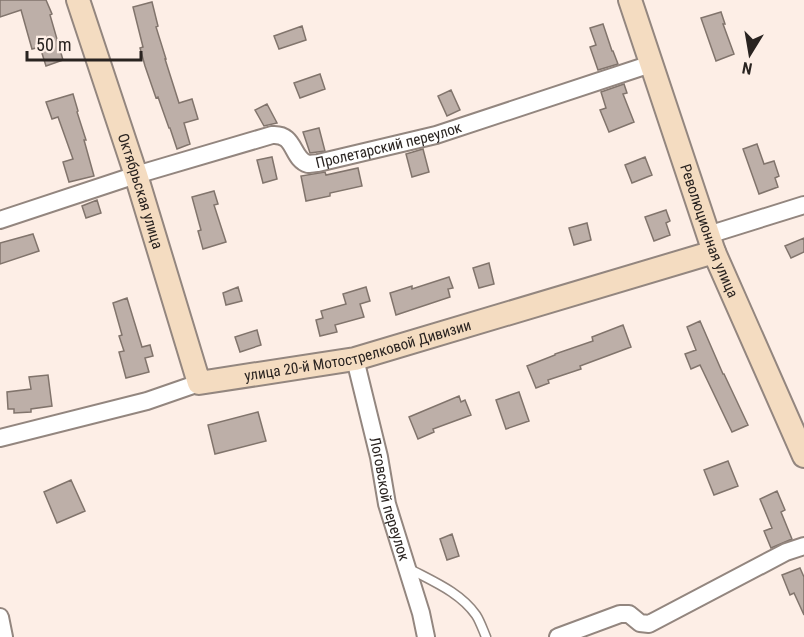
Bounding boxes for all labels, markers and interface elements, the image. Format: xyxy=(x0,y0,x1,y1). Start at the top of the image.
scale bar xyxy=(27,24,141,62)
north arrow xyxy=(720,24,780,84)
text: 50 m xyxy=(36,34,71,55)
text: N xyxy=(741,58,754,78)
street label: Пролетарский переулок xyxy=(314,118,464,172)
street label: Октябрьская улица xyxy=(114,131,167,251)
street label: Революционная улица xyxy=(676,162,742,300)
street label: улица 20-й Мотострелковой Дивизии xyxy=(243,316,473,385)
street label: Логовской переулок xyxy=(365,435,413,563)

